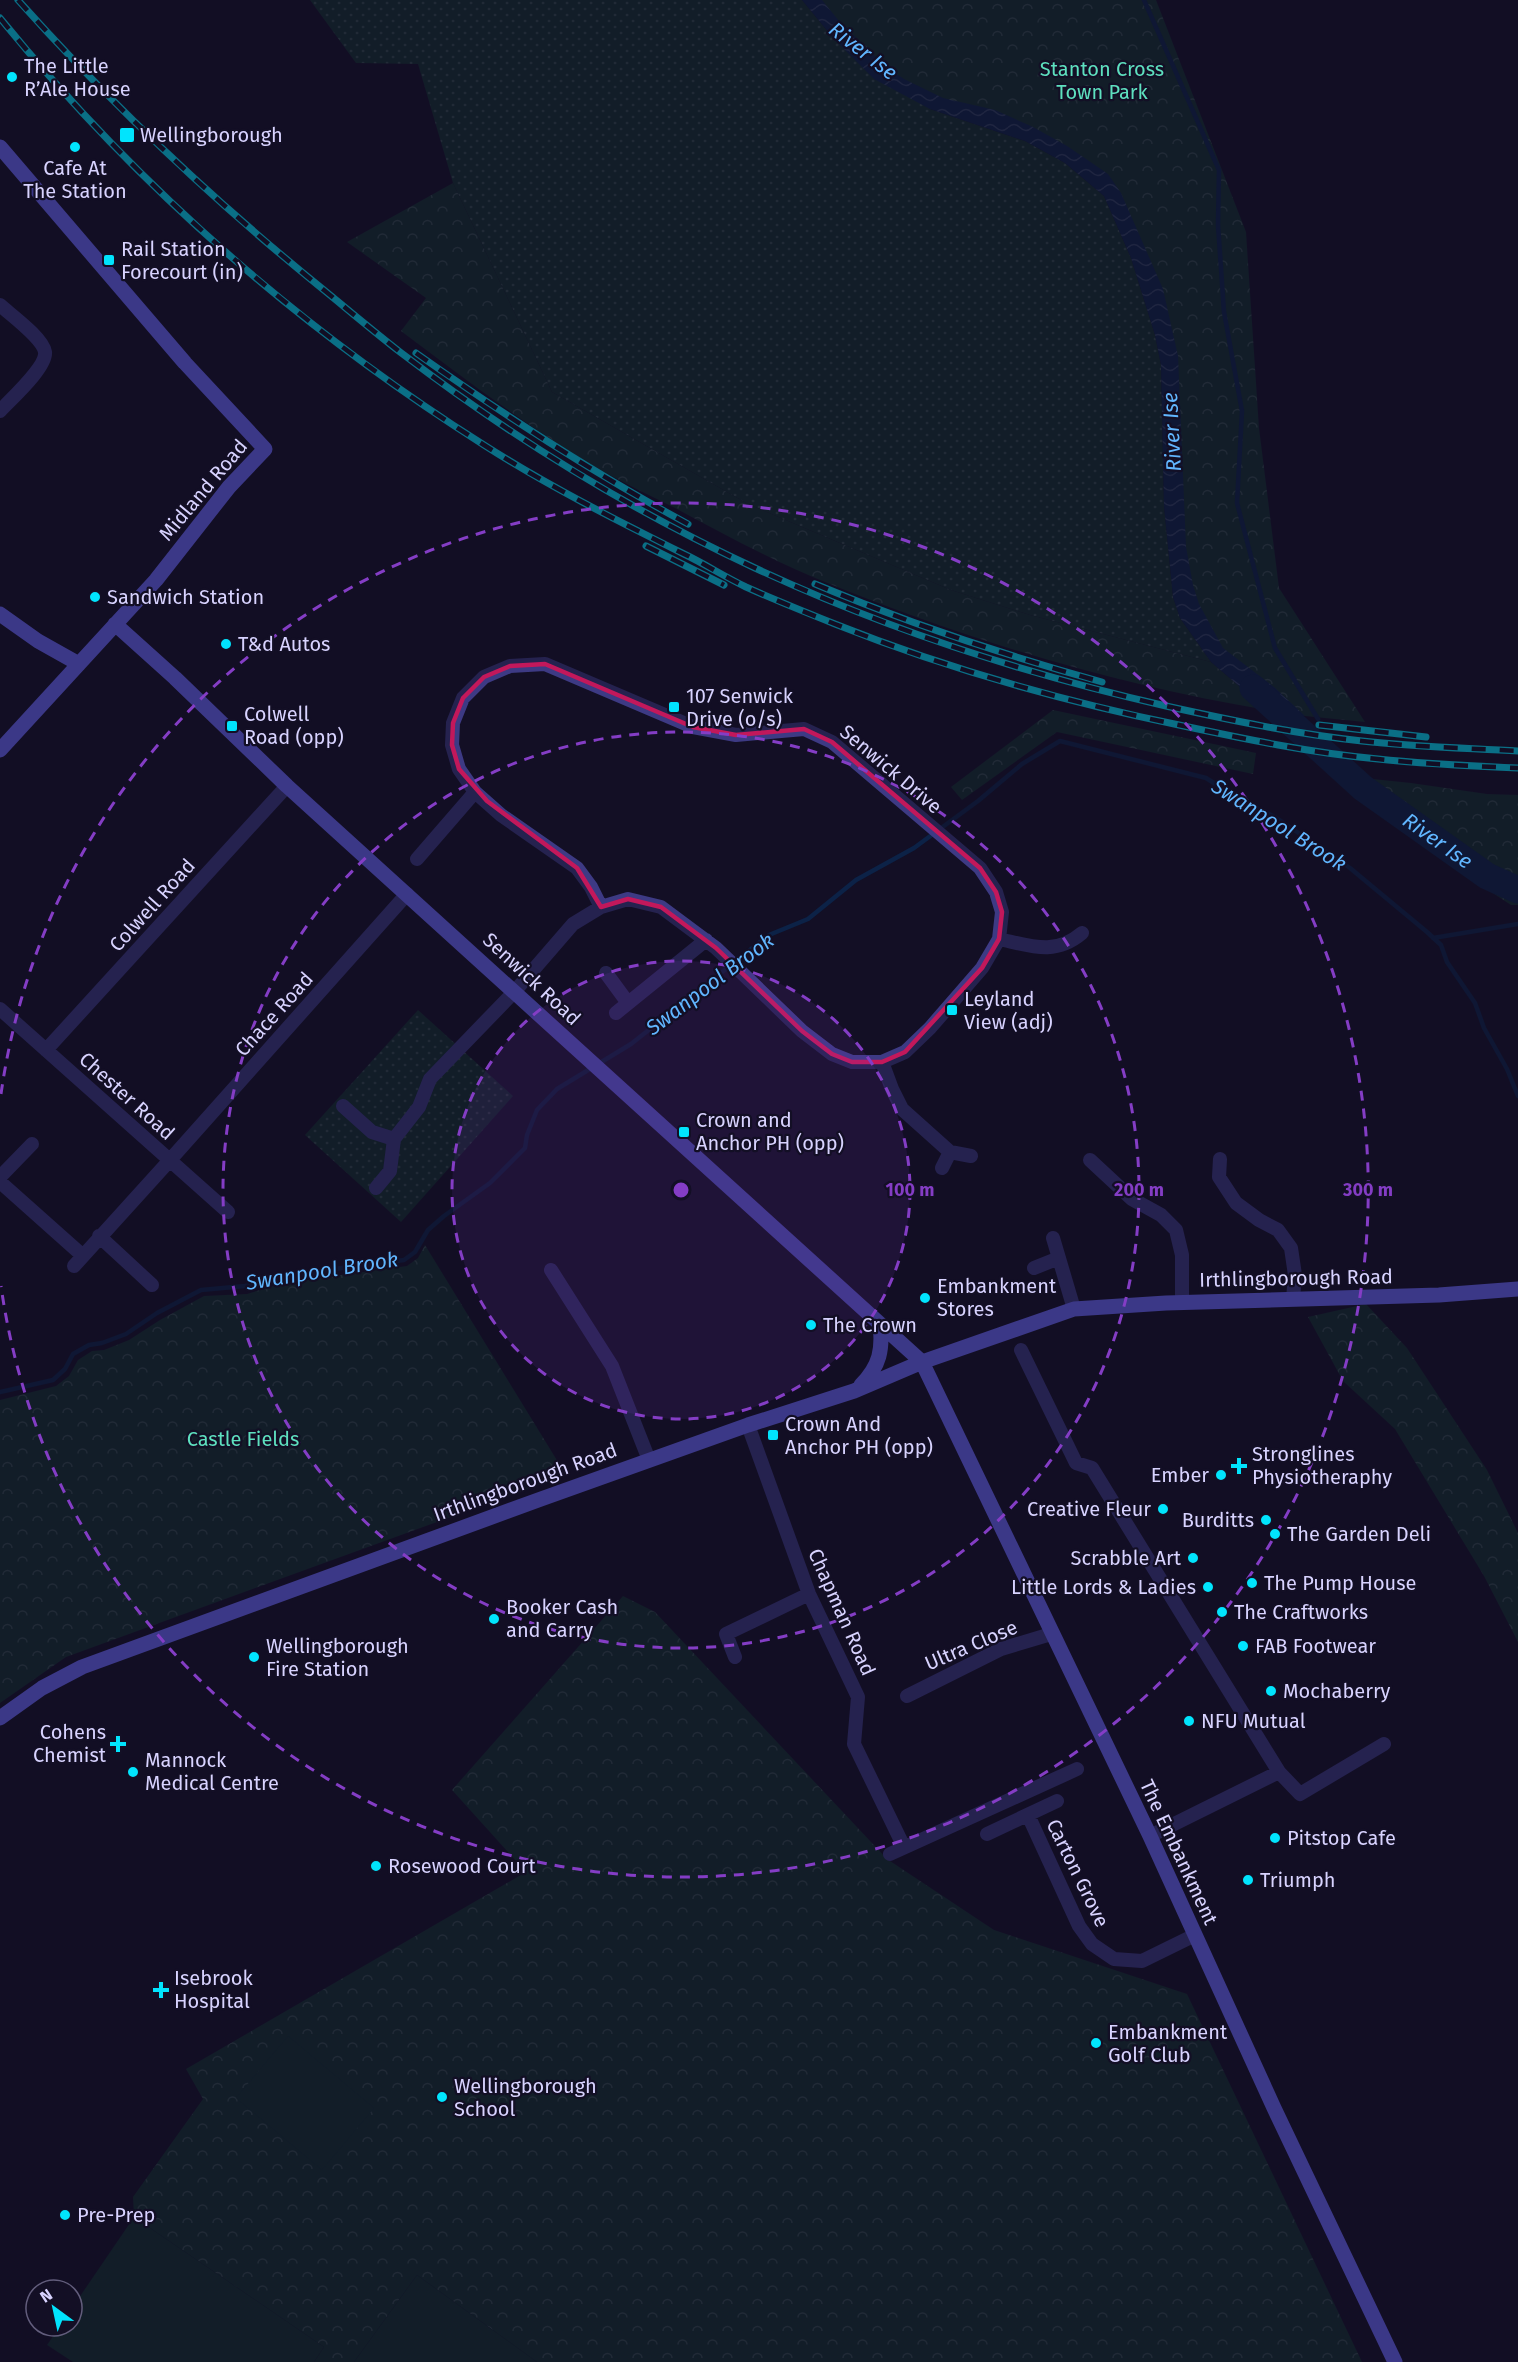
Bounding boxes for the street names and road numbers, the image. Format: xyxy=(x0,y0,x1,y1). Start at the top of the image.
street label: Midland Road xyxy=(154,434,252,546)
street label: Senwick Drive xyxy=(835,719,947,819)
street label: Colwell Road xyxy=(104,854,200,956)
street label: Senwick Road xyxy=(478,928,586,1030)
street label: Chace Road xyxy=(230,967,318,1061)
street label: Chester Road xyxy=(74,1047,180,1145)
street label: Irthlingborough Road xyxy=(1199,1264,1393,1292)
street label: Irthlingborough Road xyxy=(430,1438,620,1526)
street label: Chapman Road xyxy=(803,1545,881,1679)
street label: Ultra Close xyxy=(921,1615,1021,1675)
street label: The Embankment xyxy=(1135,1776,1223,1929)
street label: Carton Grove xyxy=(1042,1815,1114,1931)

